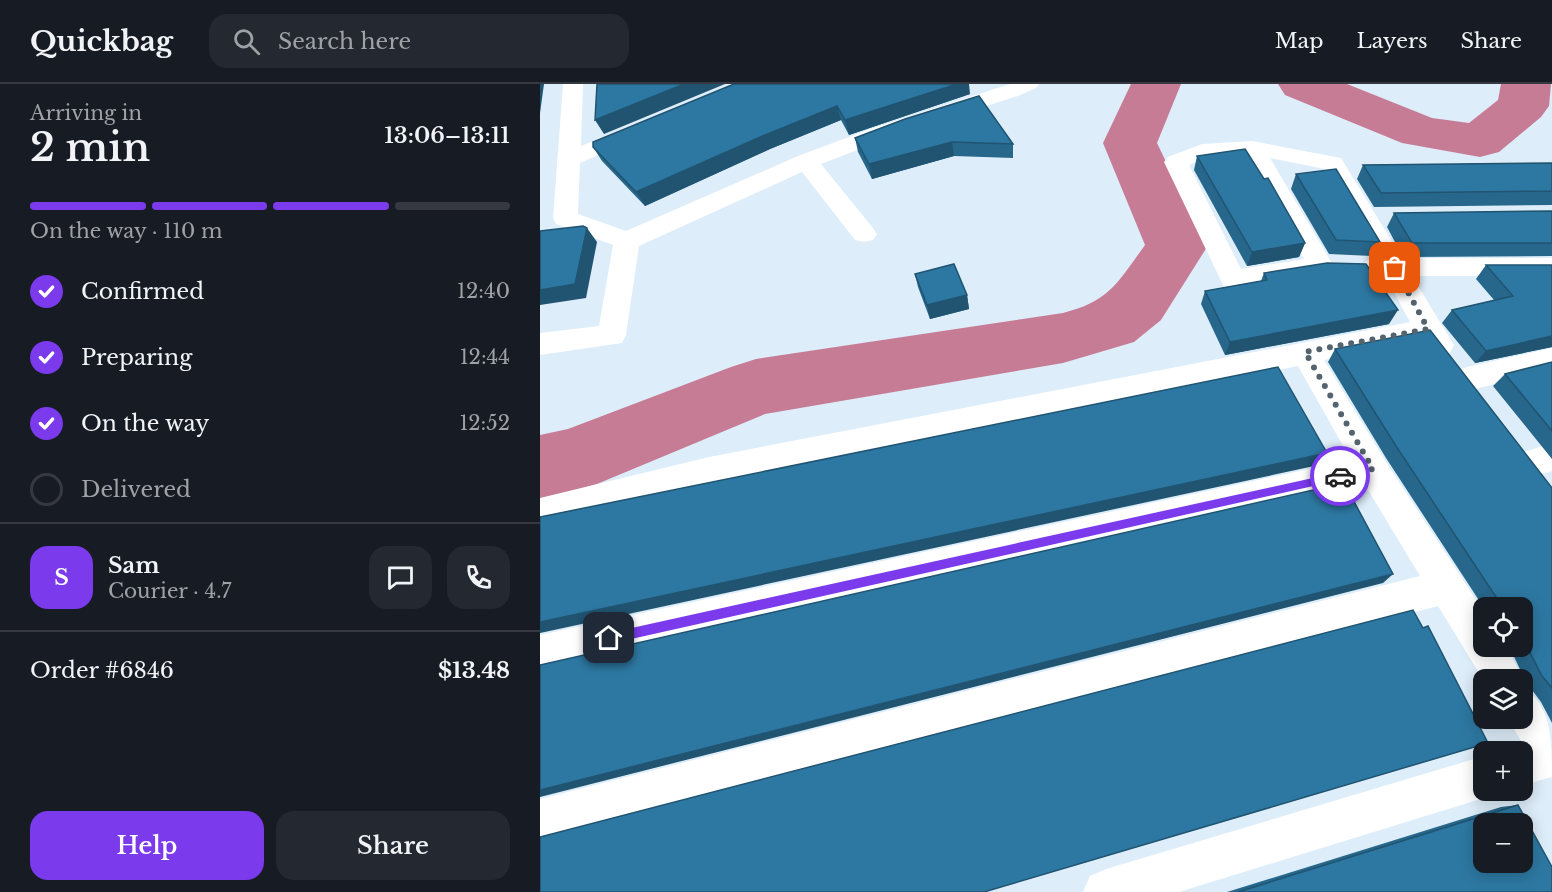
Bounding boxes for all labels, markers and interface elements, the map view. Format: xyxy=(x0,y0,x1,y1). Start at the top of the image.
search box xyxy=(209,14,629,68)
text: Quickbag xyxy=(30,24,173,59)
icon: search xyxy=(230,25,263,58)
text: Search here xyxy=(278,28,411,55)
text: Map xyxy=(1275,28,1324,54)
text: Layers xyxy=(1357,28,1428,54)
text: Share xyxy=(1461,28,1522,54)
text: Arriving in xyxy=(30,101,142,125)
text: 13:06–13:11 xyxy=(384,122,510,149)
text: 2 min xyxy=(30,123,150,172)
text: On the way · 110 m xyxy=(30,219,223,243)
pin xyxy=(1369,242,1420,293)
icon: bag xyxy=(1378,251,1411,284)
icon: check xyxy=(30,275,63,308)
text: Confirmed xyxy=(81,278,204,305)
text: 12:40 xyxy=(457,279,510,303)
icon: check xyxy=(30,341,63,374)
text: Preparing xyxy=(81,344,192,371)
text: 12:44 xyxy=(460,345,510,369)
icon: check xyxy=(30,407,63,440)
text: On the way xyxy=(81,410,209,437)
text: 12:52 xyxy=(459,411,510,435)
courier xyxy=(1310,446,1370,506)
icon: car xyxy=(1324,460,1357,493)
text: Delivered xyxy=(81,476,191,503)
button: chat xyxy=(369,546,432,609)
button: phone xyxy=(447,546,510,609)
text: Sam xyxy=(108,552,160,579)
text: S xyxy=(54,564,69,591)
text: Courier · 4.7 xyxy=(108,579,231,603)
map controls xyxy=(1473,597,1533,873)
button: locate xyxy=(1473,597,1533,657)
pin xyxy=(583,612,634,663)
icon: home xyxy=(592,621,625,654)
text: Order #6846 xyxy=(30,657,174,684)
text: $13.48 xyxy=(438,657,510,684)
button: layers xyxy=(1473,669,1533,729)
button: + xyxy=(1473,741,1533,801)
button: Help xyxy=(30,811,264,880)
button: Share xyxy=(276,811,510,880)
button: − xyxy=(1473,813,1533,873)

